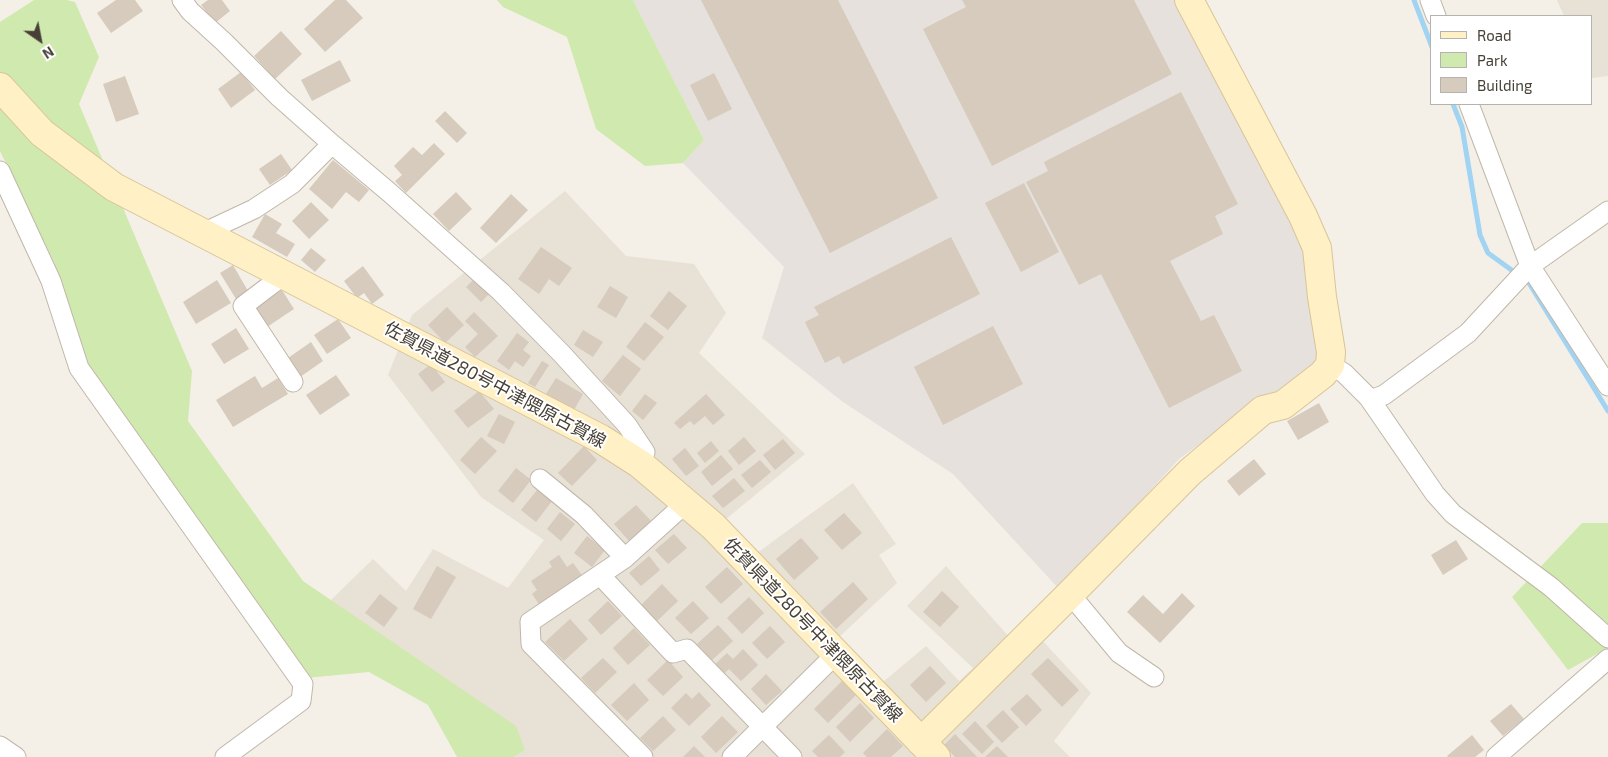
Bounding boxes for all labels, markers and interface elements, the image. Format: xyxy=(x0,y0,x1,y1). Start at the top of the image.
north arrow xyxy=(15,15,65,65)
legend xyxy=(1430,15,1593,105)
text: Road xyxy=(1477,26,1512,44)
text: N xyxy=(40,43,57,63)
text: Park xyxy=(1477,51,1508,69)
text: Building xyxy=(1477,76,1532,94)
street label: 佐賀県道280号中津隈原古賀線 xyxy=(380,317,610,453)
street label: 佐賀県道280号中津隈原古賀線 xyxy=(719,533,907,727)

